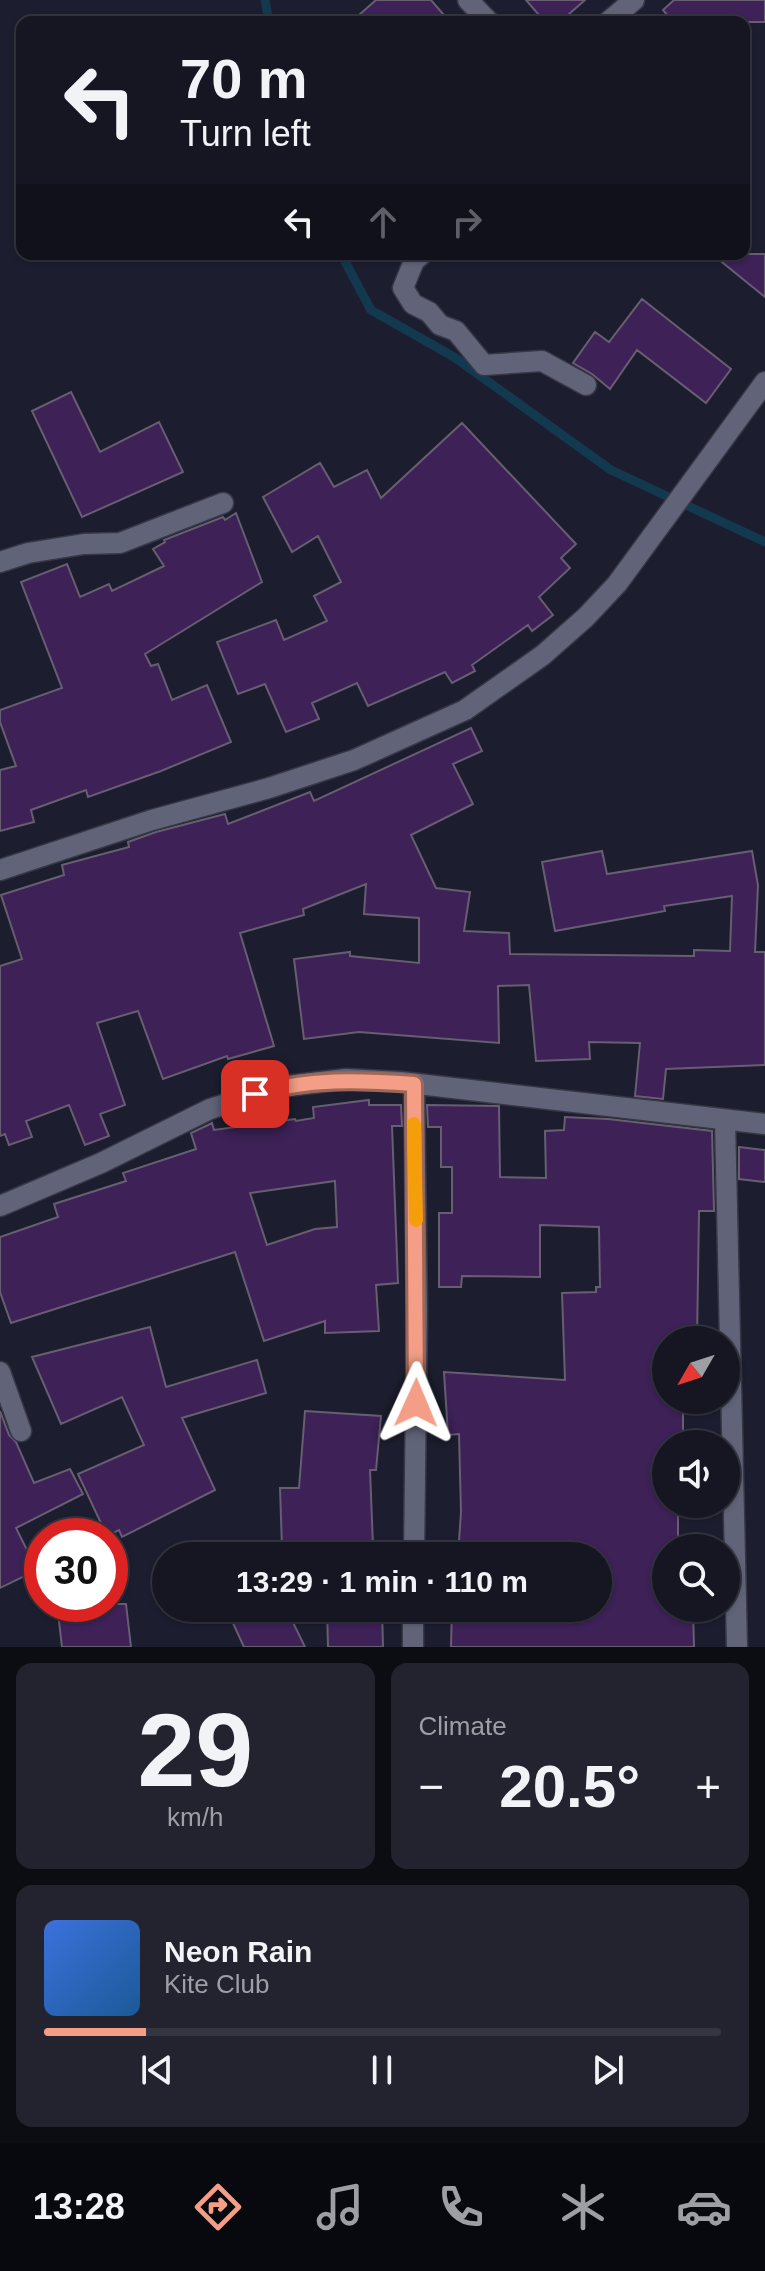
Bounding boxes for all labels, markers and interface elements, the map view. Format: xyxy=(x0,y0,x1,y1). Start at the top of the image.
text: 70 m xyxy=(180,47,308,110)
icon: left xyxy=(48,48,152,152)
text: Turn left xyxy=(180,113,311,154)
icon: left xyxy=(277,200,321,244)
icon: ahead xyxy=(361,200,405,244)
icon: right xyxy=(445,200,489,244)
pin xyxy=(221,1060,289,1128)
icon: arrive xyxy=(233,1072,277,1116)
north arrow xyxy=(652,1326,740,1414)
map controls xyxy=(652,1326,740,1622)
position arrow xyxy=(374,1361,458,1445)
button: sound xyxy=(652,1430,740,1518)
speed limit sign: 30 xyxy=(24,1518,128,1622)
button: search xyxy=(652,1534,740,1622)
text: 13:29 · 1 min · 110 m xyxy=(236,1565,528,1598)
text: 29 xyxy=(137,1692,253,1808)
text: Climate xyxy=(419,1711,507,1741)
text: 20.5° xyxy=(499,1753,640,1820)
text: − xyxy=(419,1762,444,1811)
text: + xyxy=(695,1762,721,1811)
text: km/h xyxy=(167,1802,223,1832)
text: Neon Rain xyxy=(164,1935,312,1968)
text: Kite Club xyxy=(164,1969,270,1999)
icon: previous xyxy=(135,2048,179,2092)
icon: pause xyxy=(360,2048,404,2092)
icon: next xyxy=(586,2048,630,2092)
icon: directions xyxy=(190,2179,246,2235)
icon: music xyxy=(312,2179,368,2235)
icon: phone xyxy=(433,2179,489,2235)
icon: climate xyxy=(555,2179,611,2235)
icon: car xyxy=(676,2179,732,2235)
text: 13:28 xyxy=(33,2186,125,2227)

